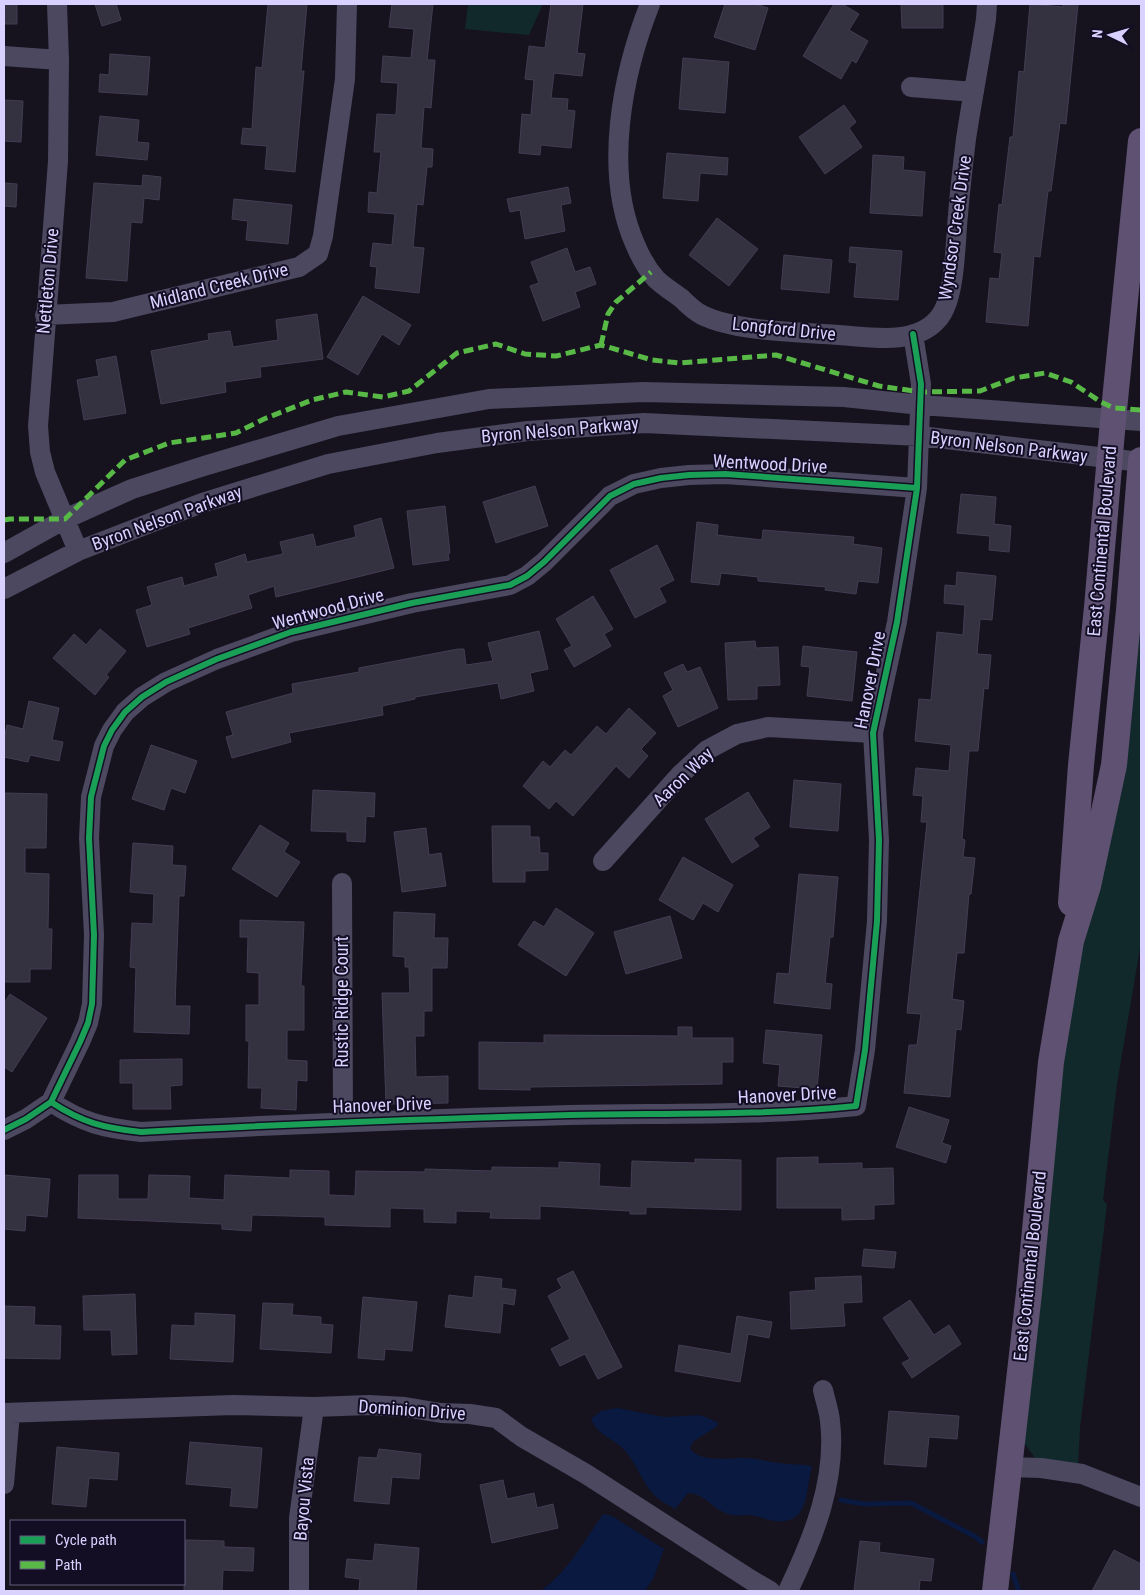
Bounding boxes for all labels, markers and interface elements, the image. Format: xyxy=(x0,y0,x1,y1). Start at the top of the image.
north arrow xyxy=(1085,10,1135,60)
text: N xyxy=(1089,29,1105,39)
street label: Wyndsor Creek Drive xyxy=(934,154,975,302)
street label: Nettleton Drive xyxy=(32,227,63,335)
street label: Midland Creek Drive xyxy=(148,258,290,313)
street label: Longford Drive xyxy=(731,313,837,344)
street label: Byron Nelson Parkway xyxy=(480,412,640,447)
street label: Byron Nelson Parkway xyxy=(929,426,1089,467)
street label: East Continental Boulevard xyxy=(1083,445,1120,637)
street label: Wentwood Drive xyxy=(712,450,828,477)
street label: Byron Nelson Parkway xyxy=(89,480,245,554)
street label: Wentwood Drive xyxy=(270,584,386,633)
street label: Hanover Drive xyxy=(850,629,889,730)
street label: Aaron Way xyxy=(648,742,717,810)
street label: Rustic Ridge Court xyxy=(331,936,352,1068)
street label: Hanover Drive xyxy=(737,1081,837,1108)
street label: Hanover Drive xyxy=(332,1092,432,1117)
street label: East Continental Boulevard xyxy=(1009,1170,1050,1362)
street label: Dominion Drive xyxy=(358,1395,466,1424)
street label: Bayou Vista xyxy=(289,1456,318,1542)
legend xyxy=(10,1520,185,1585)
text: Cycle path xyxy=(55,1531,117,1549)
text: Path xyxy=(55,1556,82,1574)

